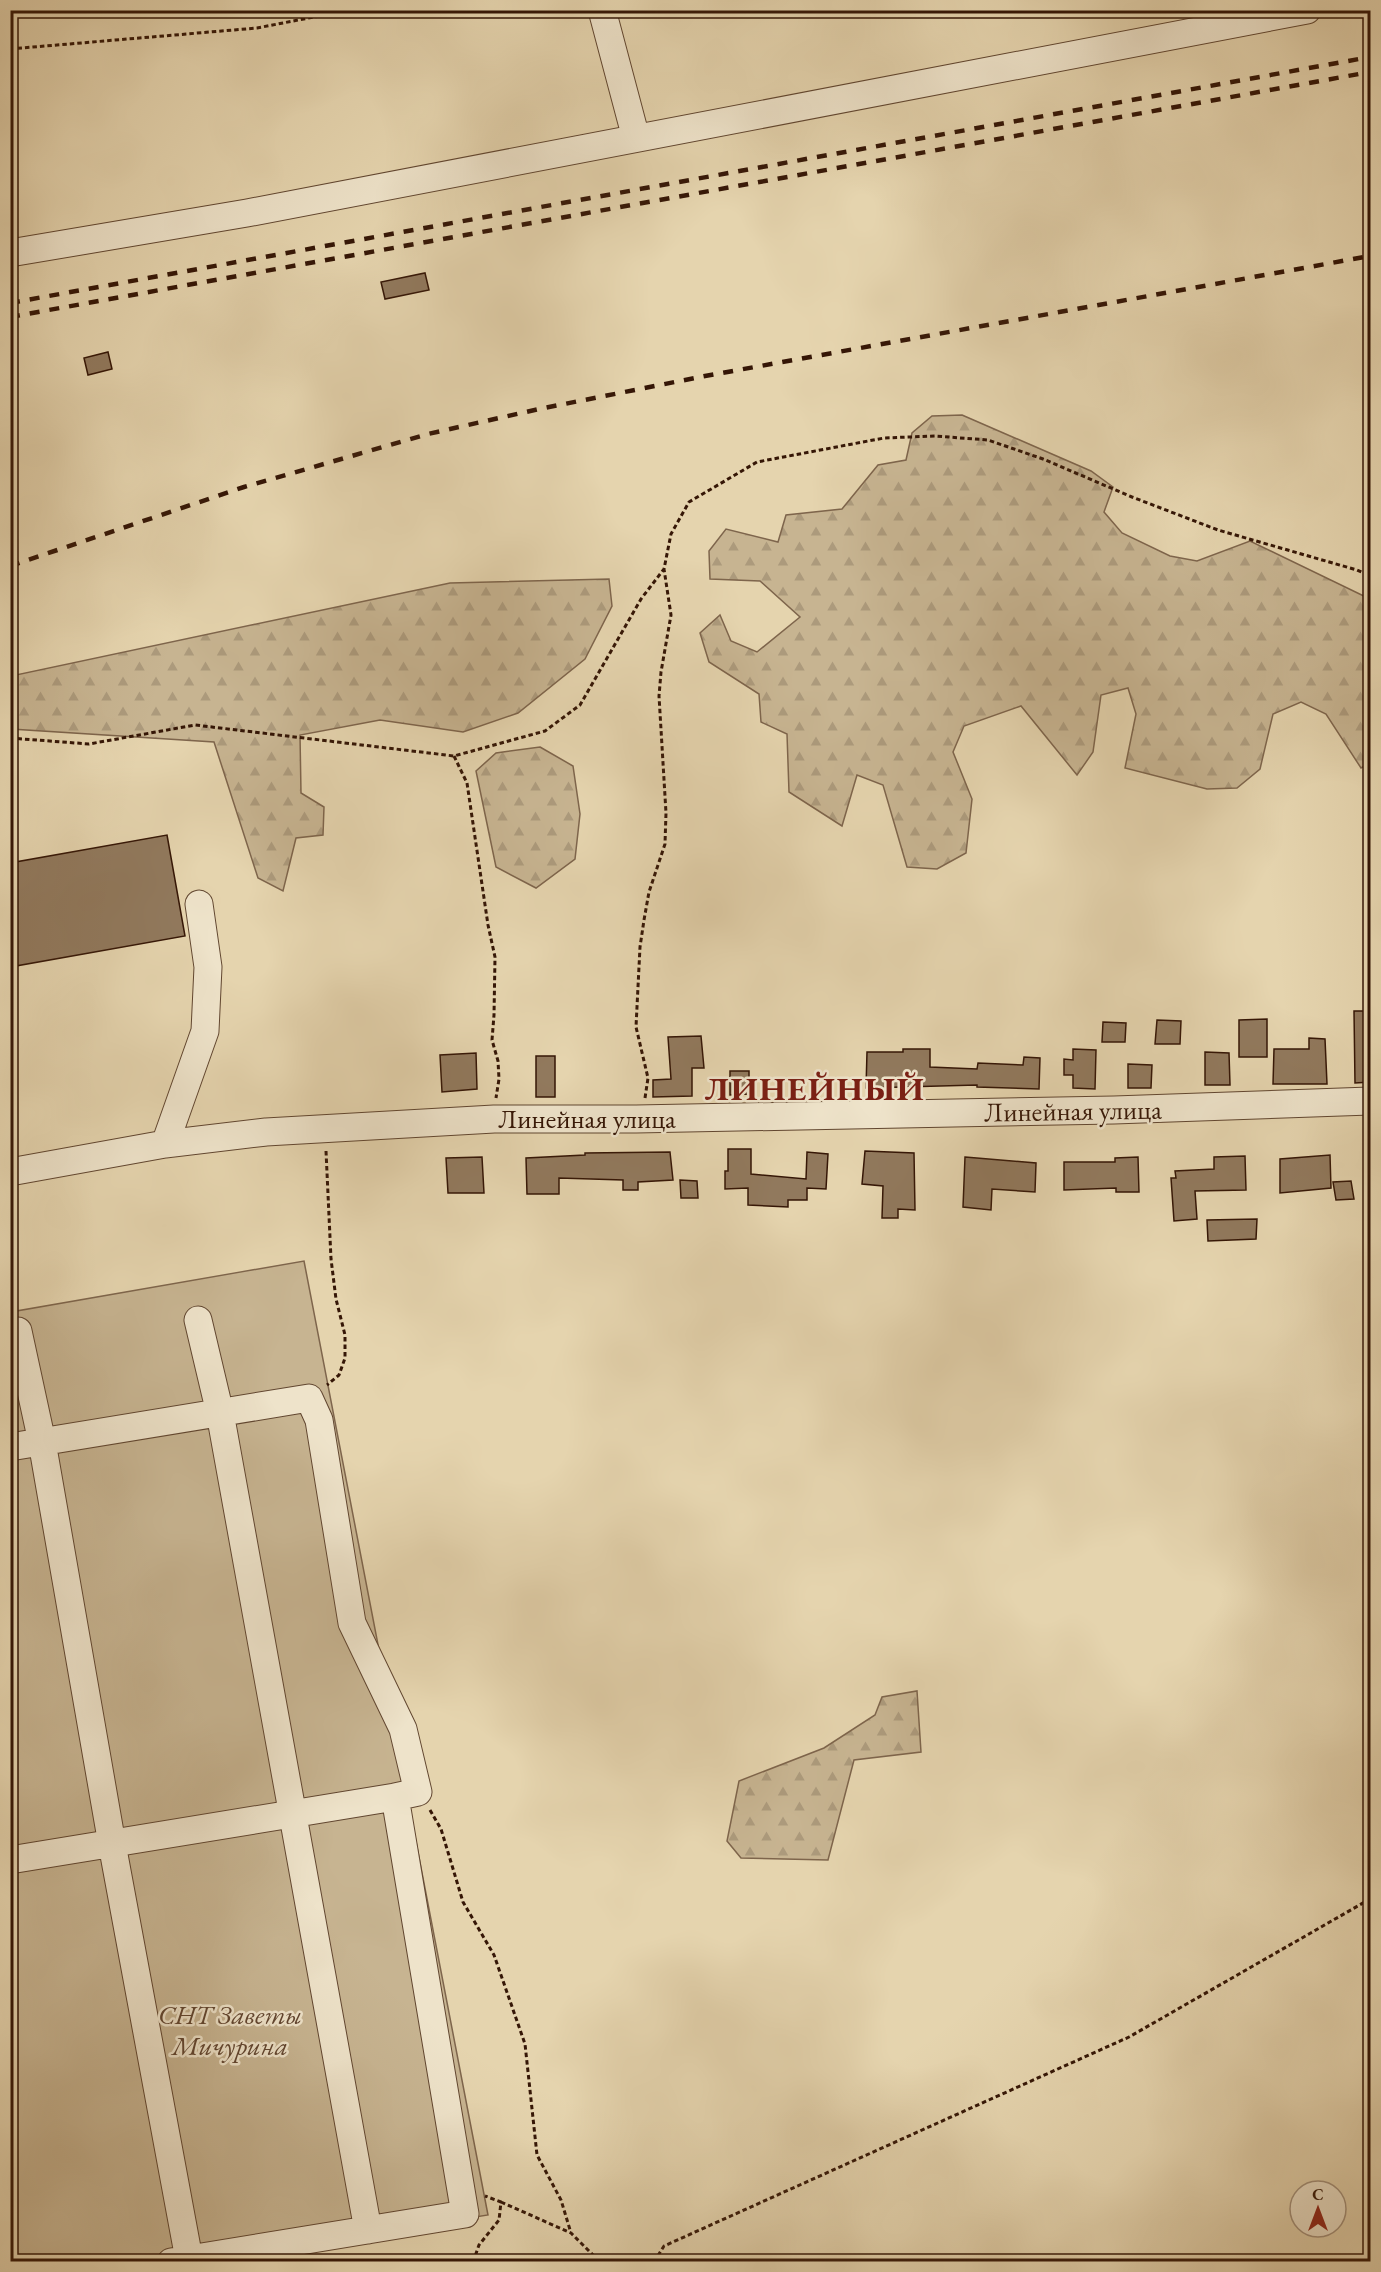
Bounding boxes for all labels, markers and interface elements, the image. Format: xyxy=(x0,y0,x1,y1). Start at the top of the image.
district label: ЛИНЕЙНЫЙ xyxy=(705,1067,925,1110)
street label: Линейная улица xyxy=(984,1091,1162,1130)
street label: Линейная улица xyxy=(498,1101,676,1136)
park label: СНТ Заветы Мичурина xyxy=(158,1997,302,2063)
north arrow xyxy=(1288,2179,1348,2239)
text: С xyxy=(1312,2184,1324,2205)

